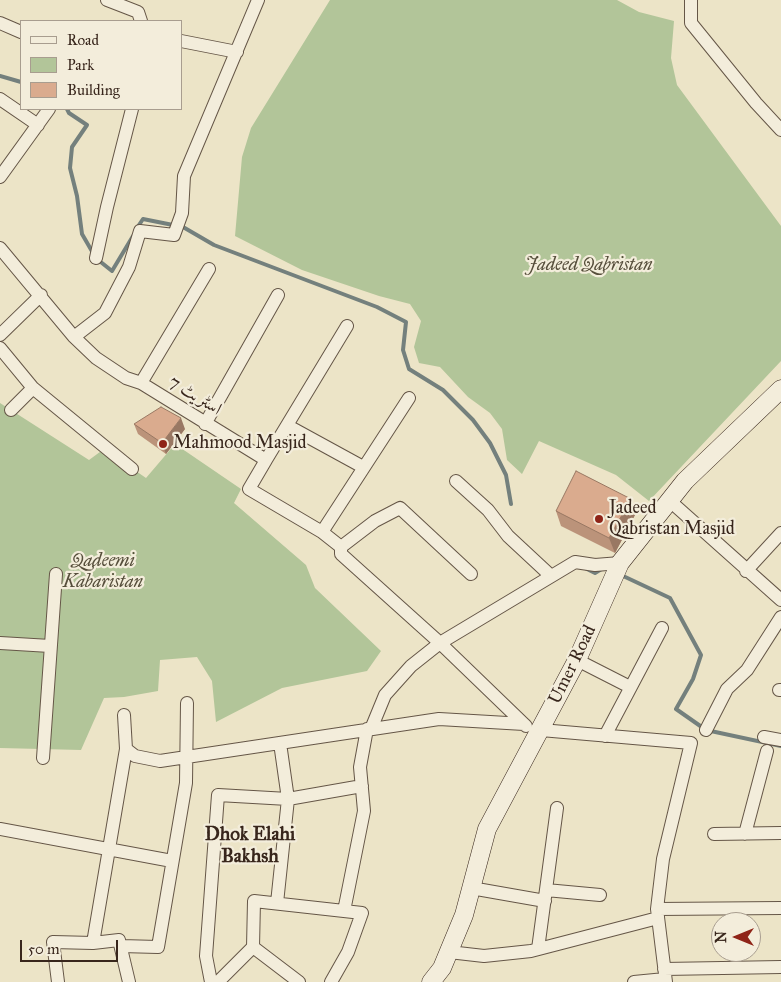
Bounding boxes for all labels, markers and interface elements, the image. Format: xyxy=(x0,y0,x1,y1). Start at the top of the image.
legend xyxy=(20,20,182,110)
text: Road xyxy=(67,31,99,49)
text: Park xyxy=(67,56,94,74)
text: Building xyxy=(67,81,120,99)
park label: Jadeed Qabristan xyxy=(526,255,652,277)
street label: اسٹریٹ 7 xyxy=(165,371,225,421)
place label: Mahmood Masjid xyxy=(173,433,307,455)
marker: Mahmood Masjid xyxy=(157,438,169,450)
place label: Jadeed Qabristan Masjid xyxy=(609,498,735,540)
marker: Jadeed Qabristan Masjid xyxy=(593,513,605,525)
park label: Qadeemi Kabaristan xyxy=(63,551,143,594)
street label: Umer Road xyxy=(545,622,601,708)
district label: Dhok Elahi Bakhsh xyxy=(205,824,295,868)
north arrow xyxy=(711,912,761,962)
scale bar xyxy=(22,930,120,962)
text: N xyxy=(713,931,730,943)
text: 50 m xyxy=(28,940,60,958)

